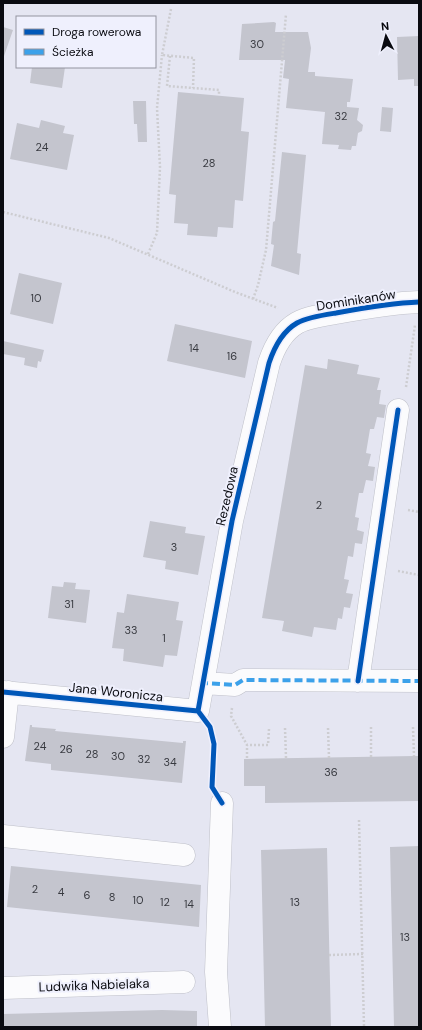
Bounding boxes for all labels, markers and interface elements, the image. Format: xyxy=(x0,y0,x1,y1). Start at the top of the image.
legend xyxy=(16,16,156,68)
north arrow xyxy=(366,16,406,56)
text: N xyxy=(380,19,390,33)
text: Droga rowerowa xyxy=(52,24,141,40)
house number: 30 xyxy=(250,37,264,51)
text: Ścieżka xyxy=(52,44,94,60)
house number: 32 xyxy=(335,109,347,123)
house number: 24 xyxy=(36,140,49,154)
house number: 28 xyxy=(203,156,215,170)
street label: Dominikanów xyxy=(315,285,397,315)
house number: 10 xyxy=(31,291,41,305)
house number: 14 xyxy=(189,341,199,355)
house number: 16 xyxy=(227,349,237,363)
street label: Rezedowa xyxy=(212,465,242,527)
house number: 2 xyxy=(316,498,322,512)
house number: 3 xyxy=(171,540,177,554)
house number: 31 xyxy=(64,597,74,611)
house number: 33 xyxy=(124,623,138,637)
house number: 1 xyxy=(162,631,166,645)
street label: Jana Woronicza xyxy=(68,679,164,705)
house number: 24 xyxy=(34,739,47,753)
house number: 26 xyxy=(59,742,73,756)
house number: 28 xyxy=(86,747,98,761)
house number: 30 xyxy=(111,749,125,763)
house number: 32 xyxy=(138,752,150,766)
house number: 34 xyxy=(163,755,177,769)
house number: 36 xyxy=(324,765,338,779)
house number: 2 xyxy=(32,882,38,896)
house number: 4 xyxy=(58,885,65,899)
house number: 6 xyxy=(84,888,91,902)
house number: 8 xyxy=(109,890,115,904)
house number: 10 xyxy=(133,893,143,907)
house number: 12 xyxy=(160,895,170,909)
house number: 13 xyxy=(290,895,300,909)
house number: 14 xyxy=(184,897,194,911)
house number: 13 xyxy=(400,930,410,944)
street label: Ludwika Nabielaka xyxy=(38,975,150,995)

